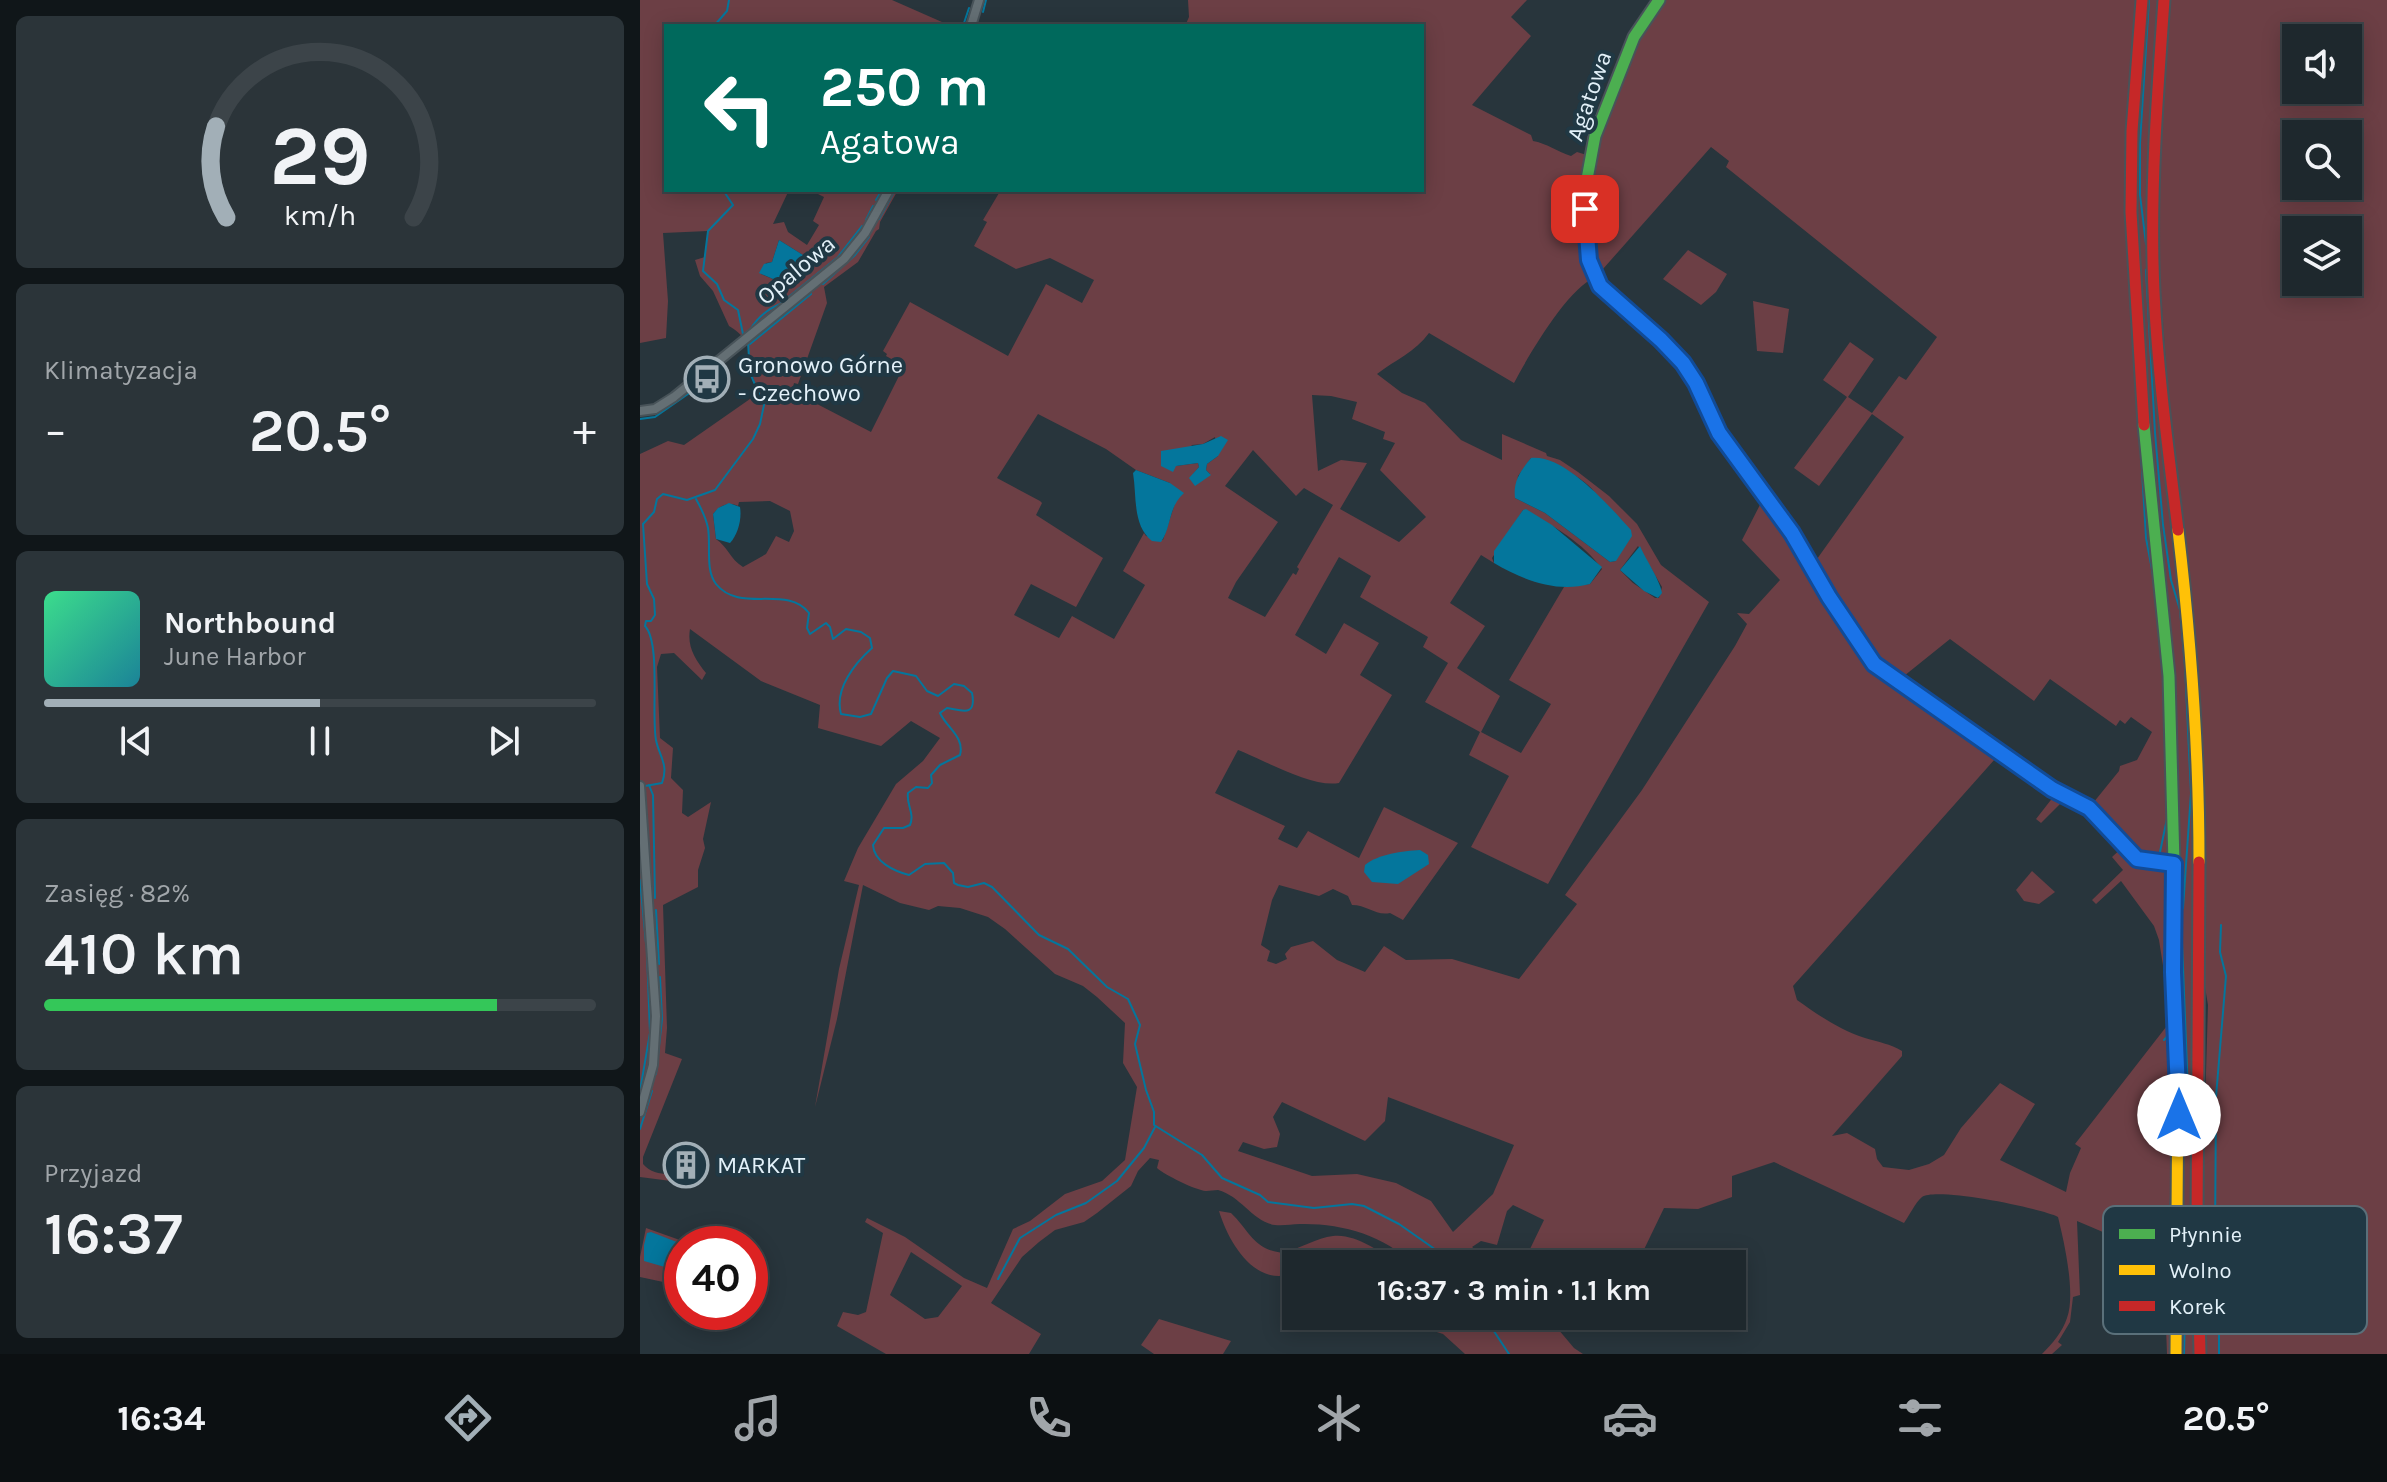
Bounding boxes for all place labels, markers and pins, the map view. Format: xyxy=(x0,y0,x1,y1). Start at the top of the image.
pin xyxy=(1551,175,1619,243)
place label: Gronowo Górne - Czechowo xyxy=(738,351,903,407)
bus stop icon: Gronowo Górne - Czechowo xyxy=(683,355,731,403)
building icon: MARKAT xyxy=(662,1141,710,1189)
place label: MARKAT xyxy=(717,1151,805,1179)

